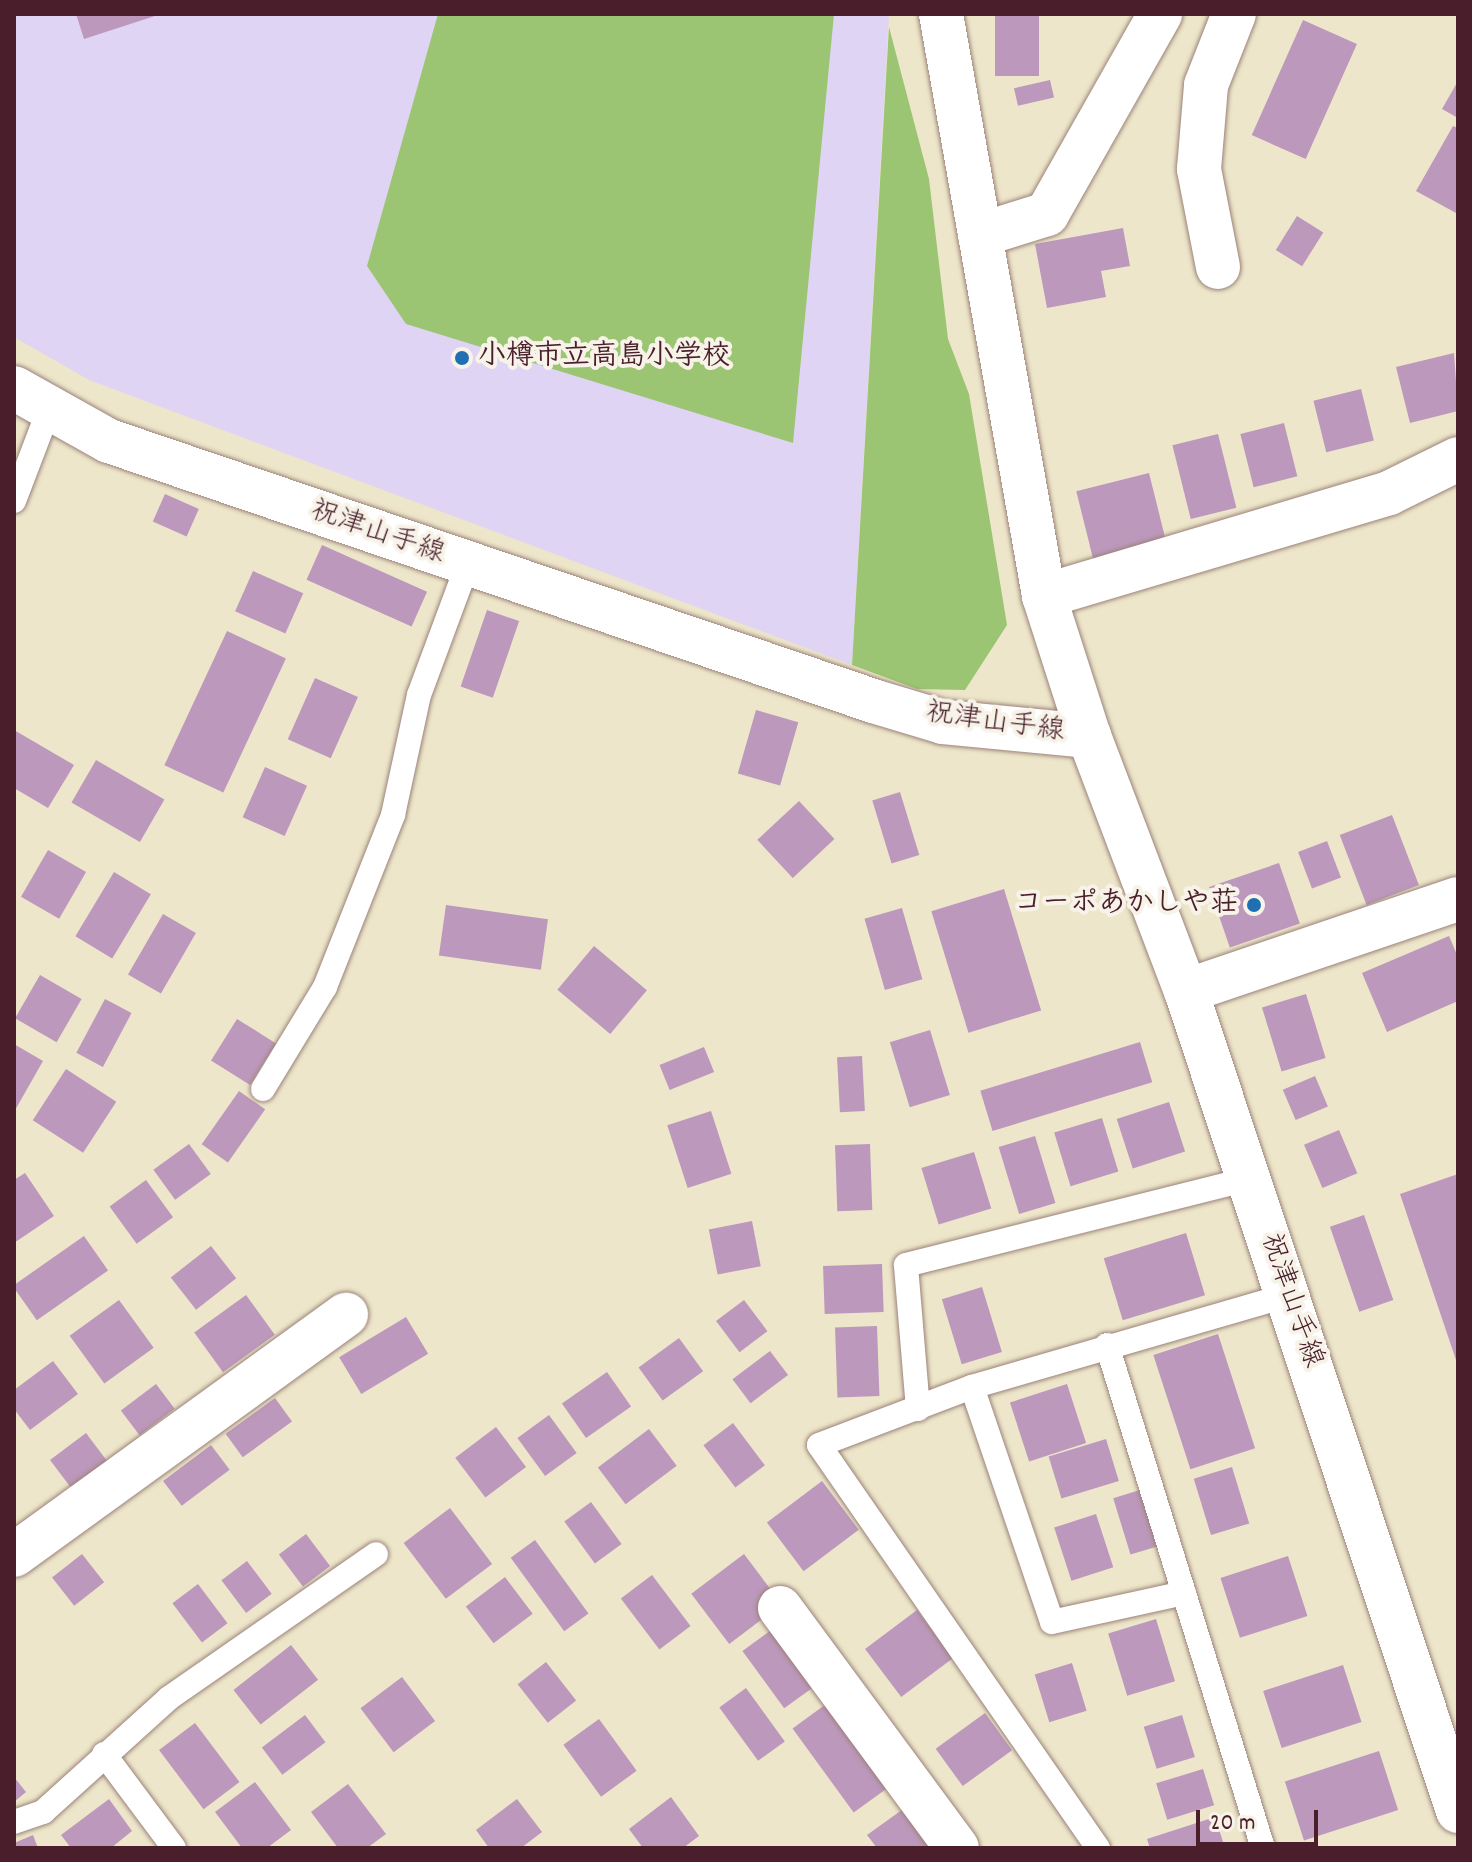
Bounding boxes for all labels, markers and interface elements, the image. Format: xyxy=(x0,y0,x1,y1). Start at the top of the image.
place label: 小樽市立高島小学校 xyxy=(478,341,730,375)
marker: 小樽市立高島小学校 xyxy=(453,349,471,367)
street label: 祝津山手線 xyxy=(305,495,449,573)
street label: 祝津山手線 xyxy=(923,698,1067,750)
place label: コーポあかしや荘 xyxy=(1014,888,1238,922)
marker: コーポあかしや荘 xyxy=(1245,896,1263,914)
street label: 祝津山手線 xyxy=(1251,1229,1329,1373)
scale bar xyxy=(1200,1794,1322,1844)
text: 20 m xyxy=(1210,1807,1256,1841)

